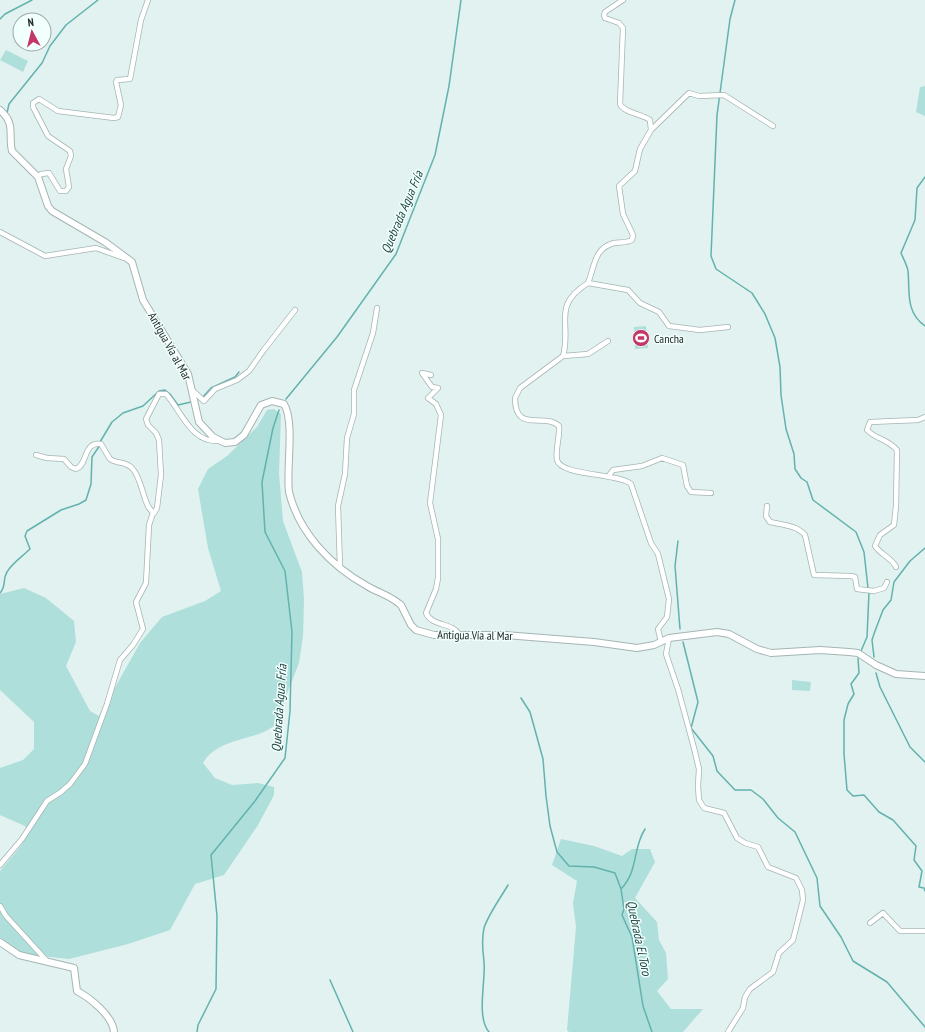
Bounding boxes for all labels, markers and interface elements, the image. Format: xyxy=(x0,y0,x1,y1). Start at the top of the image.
north arrow xyxy=(12,12,52,52)
text: N xyxy=(27,15,35,29)
water label: Quebrada Agua Fría xyxy=(377,167,427,256)
street label: Antigua Vía al Mar xyxy=(145,309,195,383)
sports icon: Cancha xyxy=(631,328,651,348)
place label: Cancha xyxy=(654,331,684,346)
street label: Antigua Vía al Mar xyxy=(437,627,513,643)
water label: Quebrada Agua Fría xyxy=(267,663,291,752)
water label: Quebrada El Toro xyxy=(623,899,656,978)

